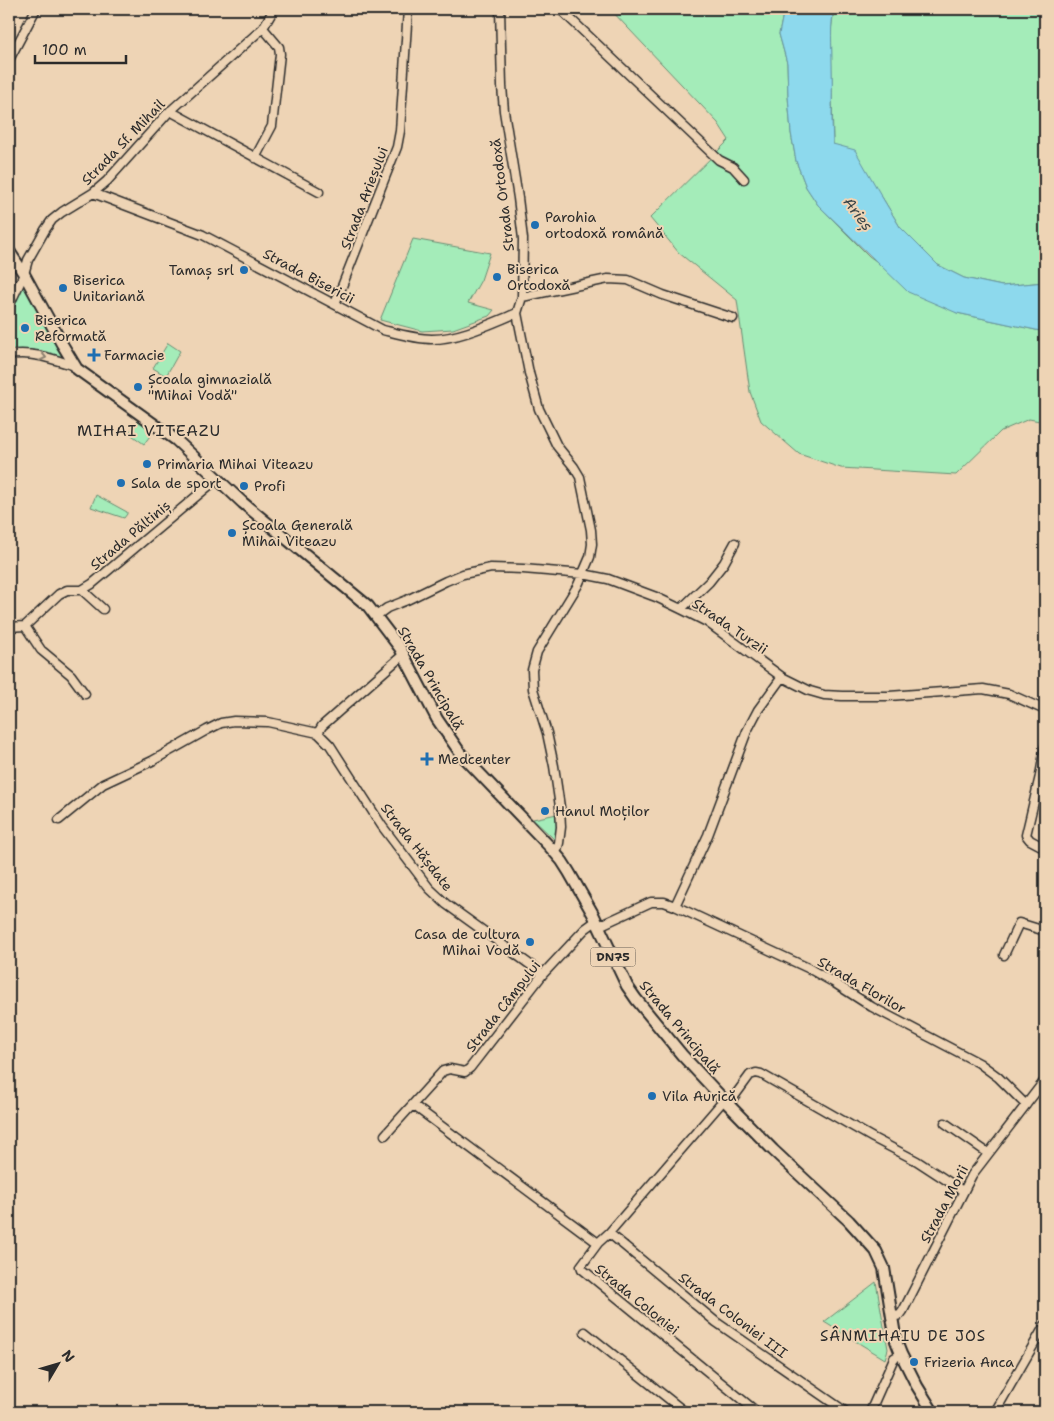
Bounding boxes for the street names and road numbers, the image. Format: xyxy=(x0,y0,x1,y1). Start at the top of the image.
street label: Strada Sf. Mihail xyxy=(77,95,169,189)
street label: Strada Ortodoxă xyxy=(486,137,518,252)
street label: Strada Arieșului xyxy=(336,144,393,252)
street label: Strada Bisericii xyxy=(260,244,358,308)
street label: Strada Păltiniș xyxy=(86,496,175,575)
street label: Strada Turzii xyxy=(689,594,771,658)
street label: Strada Principală xyxy=(394,623,468,733)
street label: Strada Hășdate xyxy=(376,799,457,895)
road number: DN75 xyxy=(590,948,636,966)
street label: Strada Florilor xyxy=(815,952,910,1018)
street label: Strada Câmpului xyxy=(462,957,544,1055)
street label: Strada Principală xyxy=(636,977,725,1078)
street label: Strada Morii xyxy=(916,1162,972,1246)
street label: Strada Coloniei xyxy=(591,1259,683,1339)
street label: Strada Coloniei III xyxy=(675,1268,791,1362)

